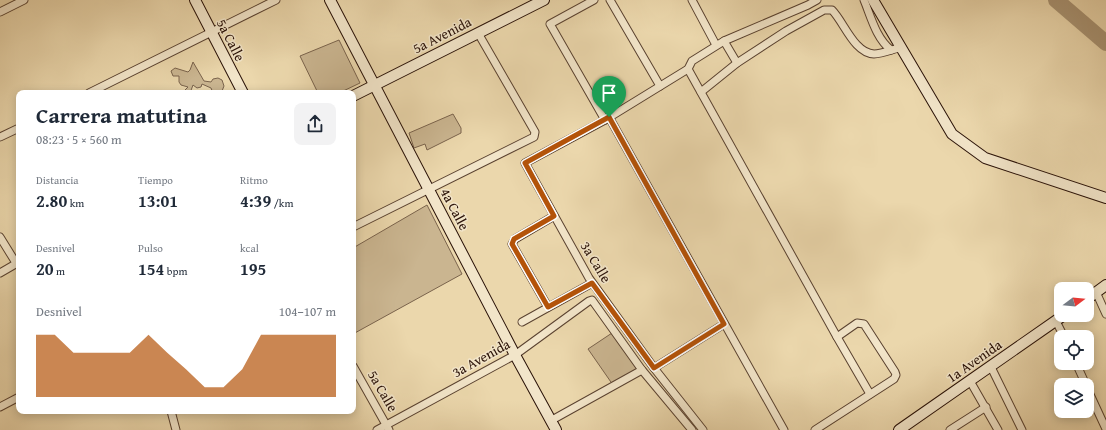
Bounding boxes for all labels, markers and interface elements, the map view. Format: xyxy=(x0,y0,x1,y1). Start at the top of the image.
street label: 5a Avenida xyxy=(409,12,475,58)
street label: 5a Calle xyxy=(212,15,250,65)
pin xyxy=(592,76,626,117)
icon: arrive xyxy=(598,82,620,104)
text: Carrera matutina xyxy=(36,99,207,131)
button: share xyxy=(294,103,336,145)
text: 08:23 · 5 × 560 m xyxy=(36,130,122,149)
text: Distancia xyxy=(36,172,79,188)
text: Tiempo xyxy=(138,172,173,188)
text: Ritmo xyxy=(240,172,268,188)
street label: 4a Calle xyxy=(436,184,475,234)
text: 2.80 xyxy=(36,188,67,213)
text: 13:01 xyxy=(138,188,178,213)
text: 4:39 xyxy=(240,188,271,213)
text: km xyxy=(67,195,84,211)
text: /km xyxy=(271,195,293,211)
street label: 3a Calle xyxy=(576,238,616,287)
text: Desnivel xyxy=(36,240,75,256)
text: Pulso xyxy=(138,240,163,256)
text: kcal xyxy=(240,240,259,256)
text: 20 xyxy=(36,256,54,281)
text: 154 xyxy=(138,256,164,281)
text: 195 xyxy=(240,256,266,281)
text: m xyxy=(54,263,65,279)
text: bpm xyxy=(164,263,187,279)
north arrow xyxy=(1054,282,1094,322)
map controls xyxy=(1054,282,1094,418)
text: Desnivel xyxy=(36,302,82,321)
text: 104–107 m xyxy=(279,302,336,321)
button: locate xyxy=(1054,330,1094,370)
street label: 3a Avenida xyxy=(448,334,514,382)
street label: 1a Avenida xyxy=(942,334,1006,387)
street label: 5a Calle xyxy=(363,366,403,416)
button: layers xyxy=(1054,378,1094,418)

